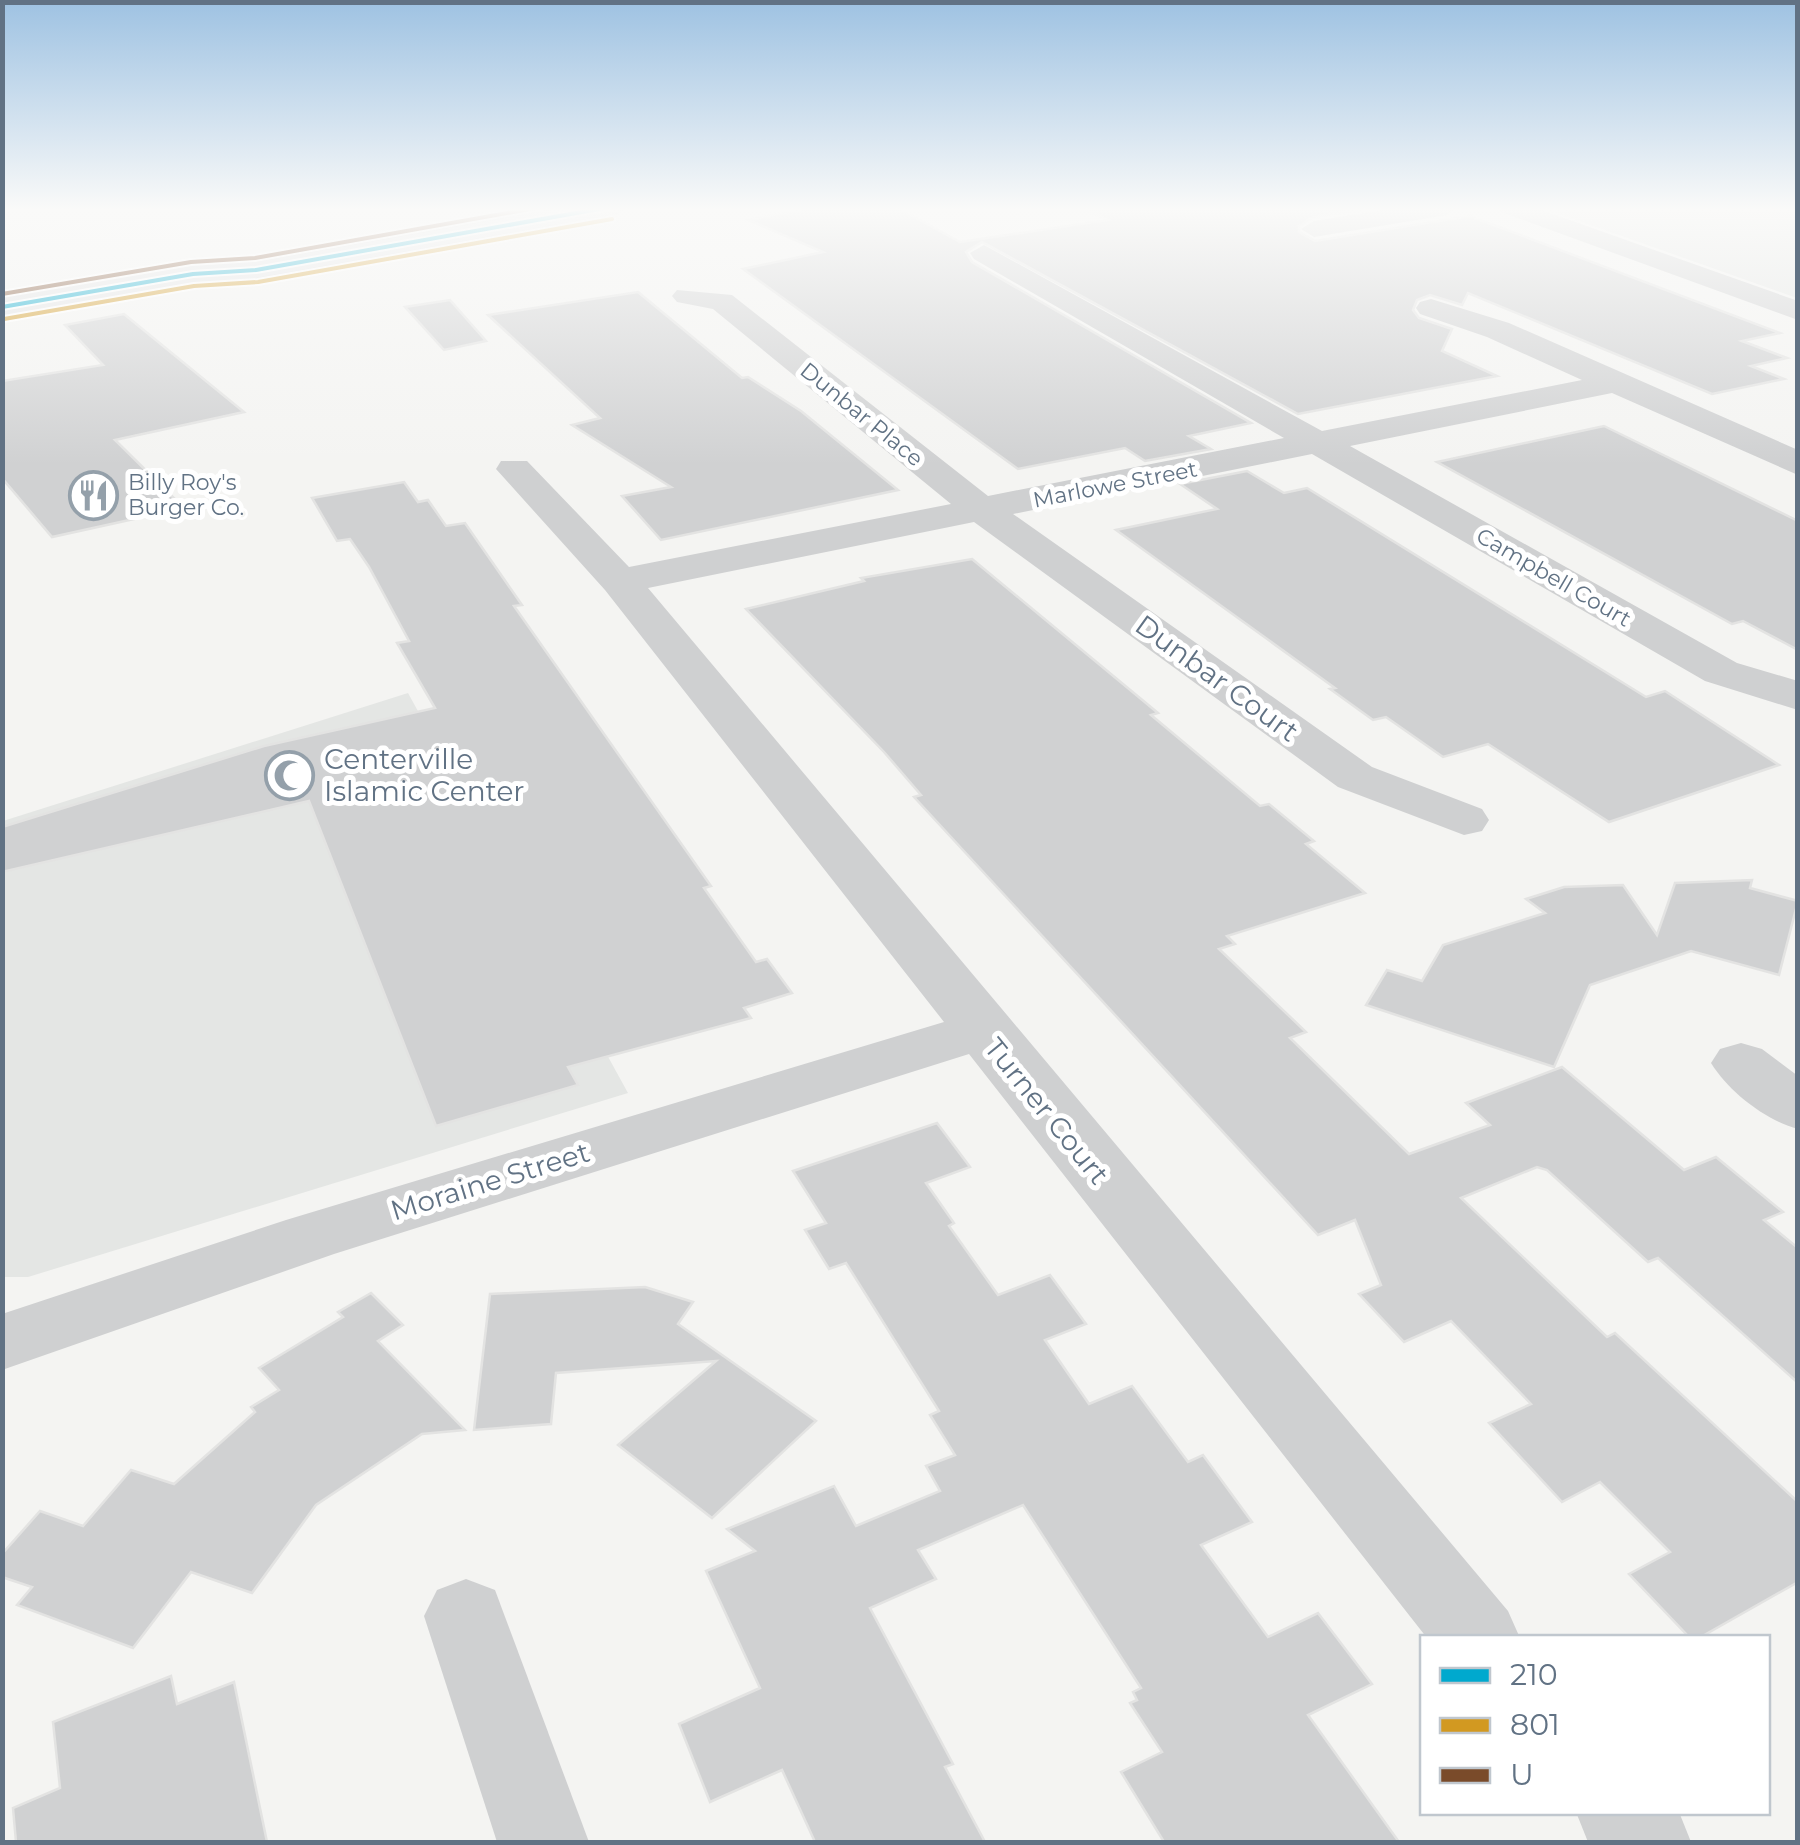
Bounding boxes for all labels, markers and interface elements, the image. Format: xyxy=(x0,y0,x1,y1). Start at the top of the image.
street label: Dunbar Place xyxy=(795,357,929,472)
street label: Marlowe Street xyxy=(1031,455,1199,514)
restaurant icon: Billy Roy's Burger Co. xyxy=(67,469,119,521)
place label: Billy Roy's Burger Co. xyxy=(128,469,244,521)
street label: Campbell Court xyxy=(1472,522,1636,633)
street label: Dunbar Court xyxy=(1129,607,1305,749)
place label: Centerville Islamic Center xyxy=(324,742,525,808)
mosque icon: Centerville Islamic Center xyxy=(263,749,315,801)
street label: Turner Court xyxy=(978,1031,1116,1191)
street label: Moraine Street xyxy=(386,1135,594,1227)
legend xyxy=(1420,1635,1770,1815)
text: 210 xyxy=(1510,1656,1558,1693)
text: 801 xyxy=(1510,1706,1560,1743)
text: U xyxy=(1510,1756,1534,1793)

